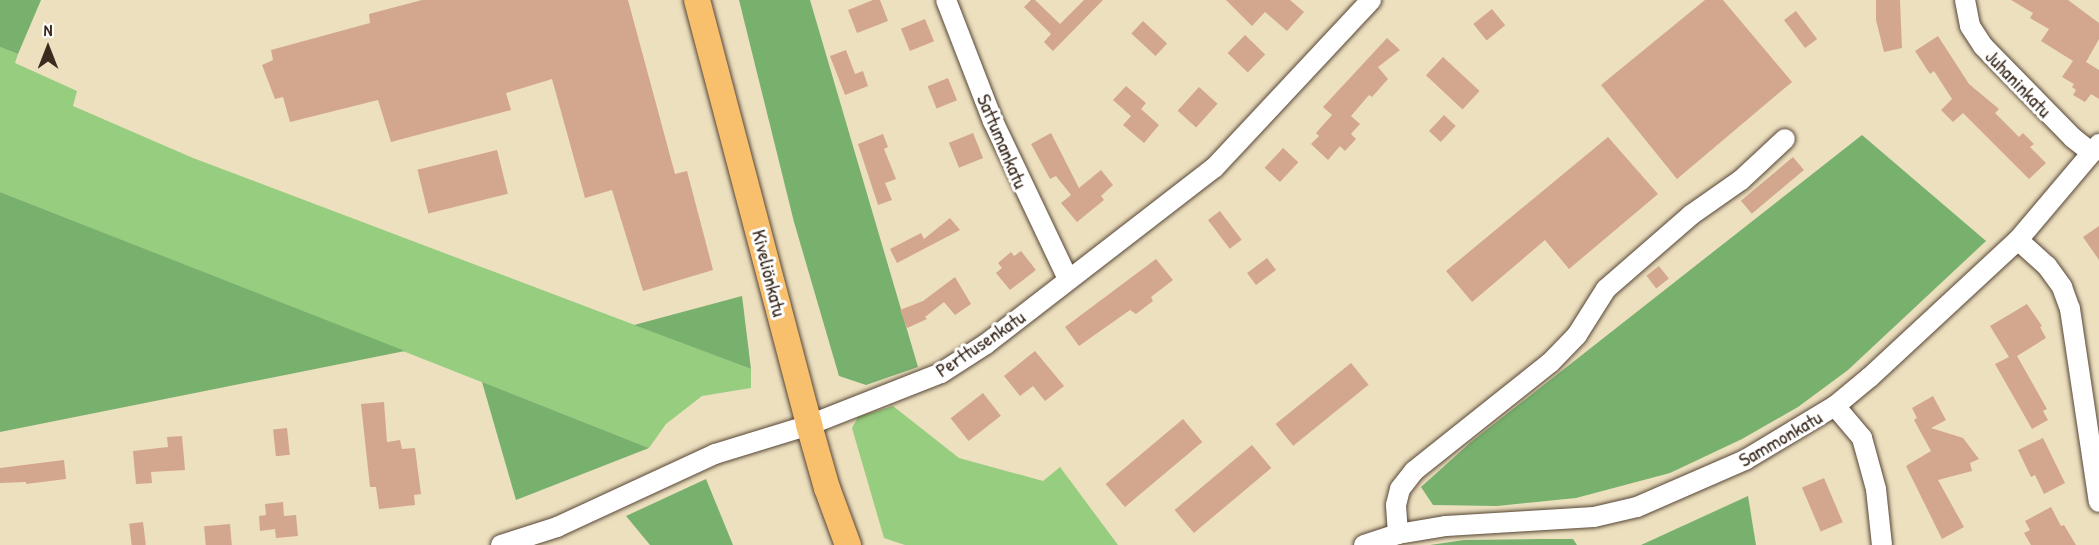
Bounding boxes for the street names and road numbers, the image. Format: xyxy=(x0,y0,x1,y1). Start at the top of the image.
street label: Juhaninkatu xyxy=(1981,44,2057,122)
street label: Sattumankatu xyxy=(972,90,1034,192)
street label: Kiveliönkatu xyxy=(748,227,792,319)
street label: Perttusenkatu xyxy=(931,304,1029,382)
street label: Sammonkatu xyxy=(1734,405,1826,471)

